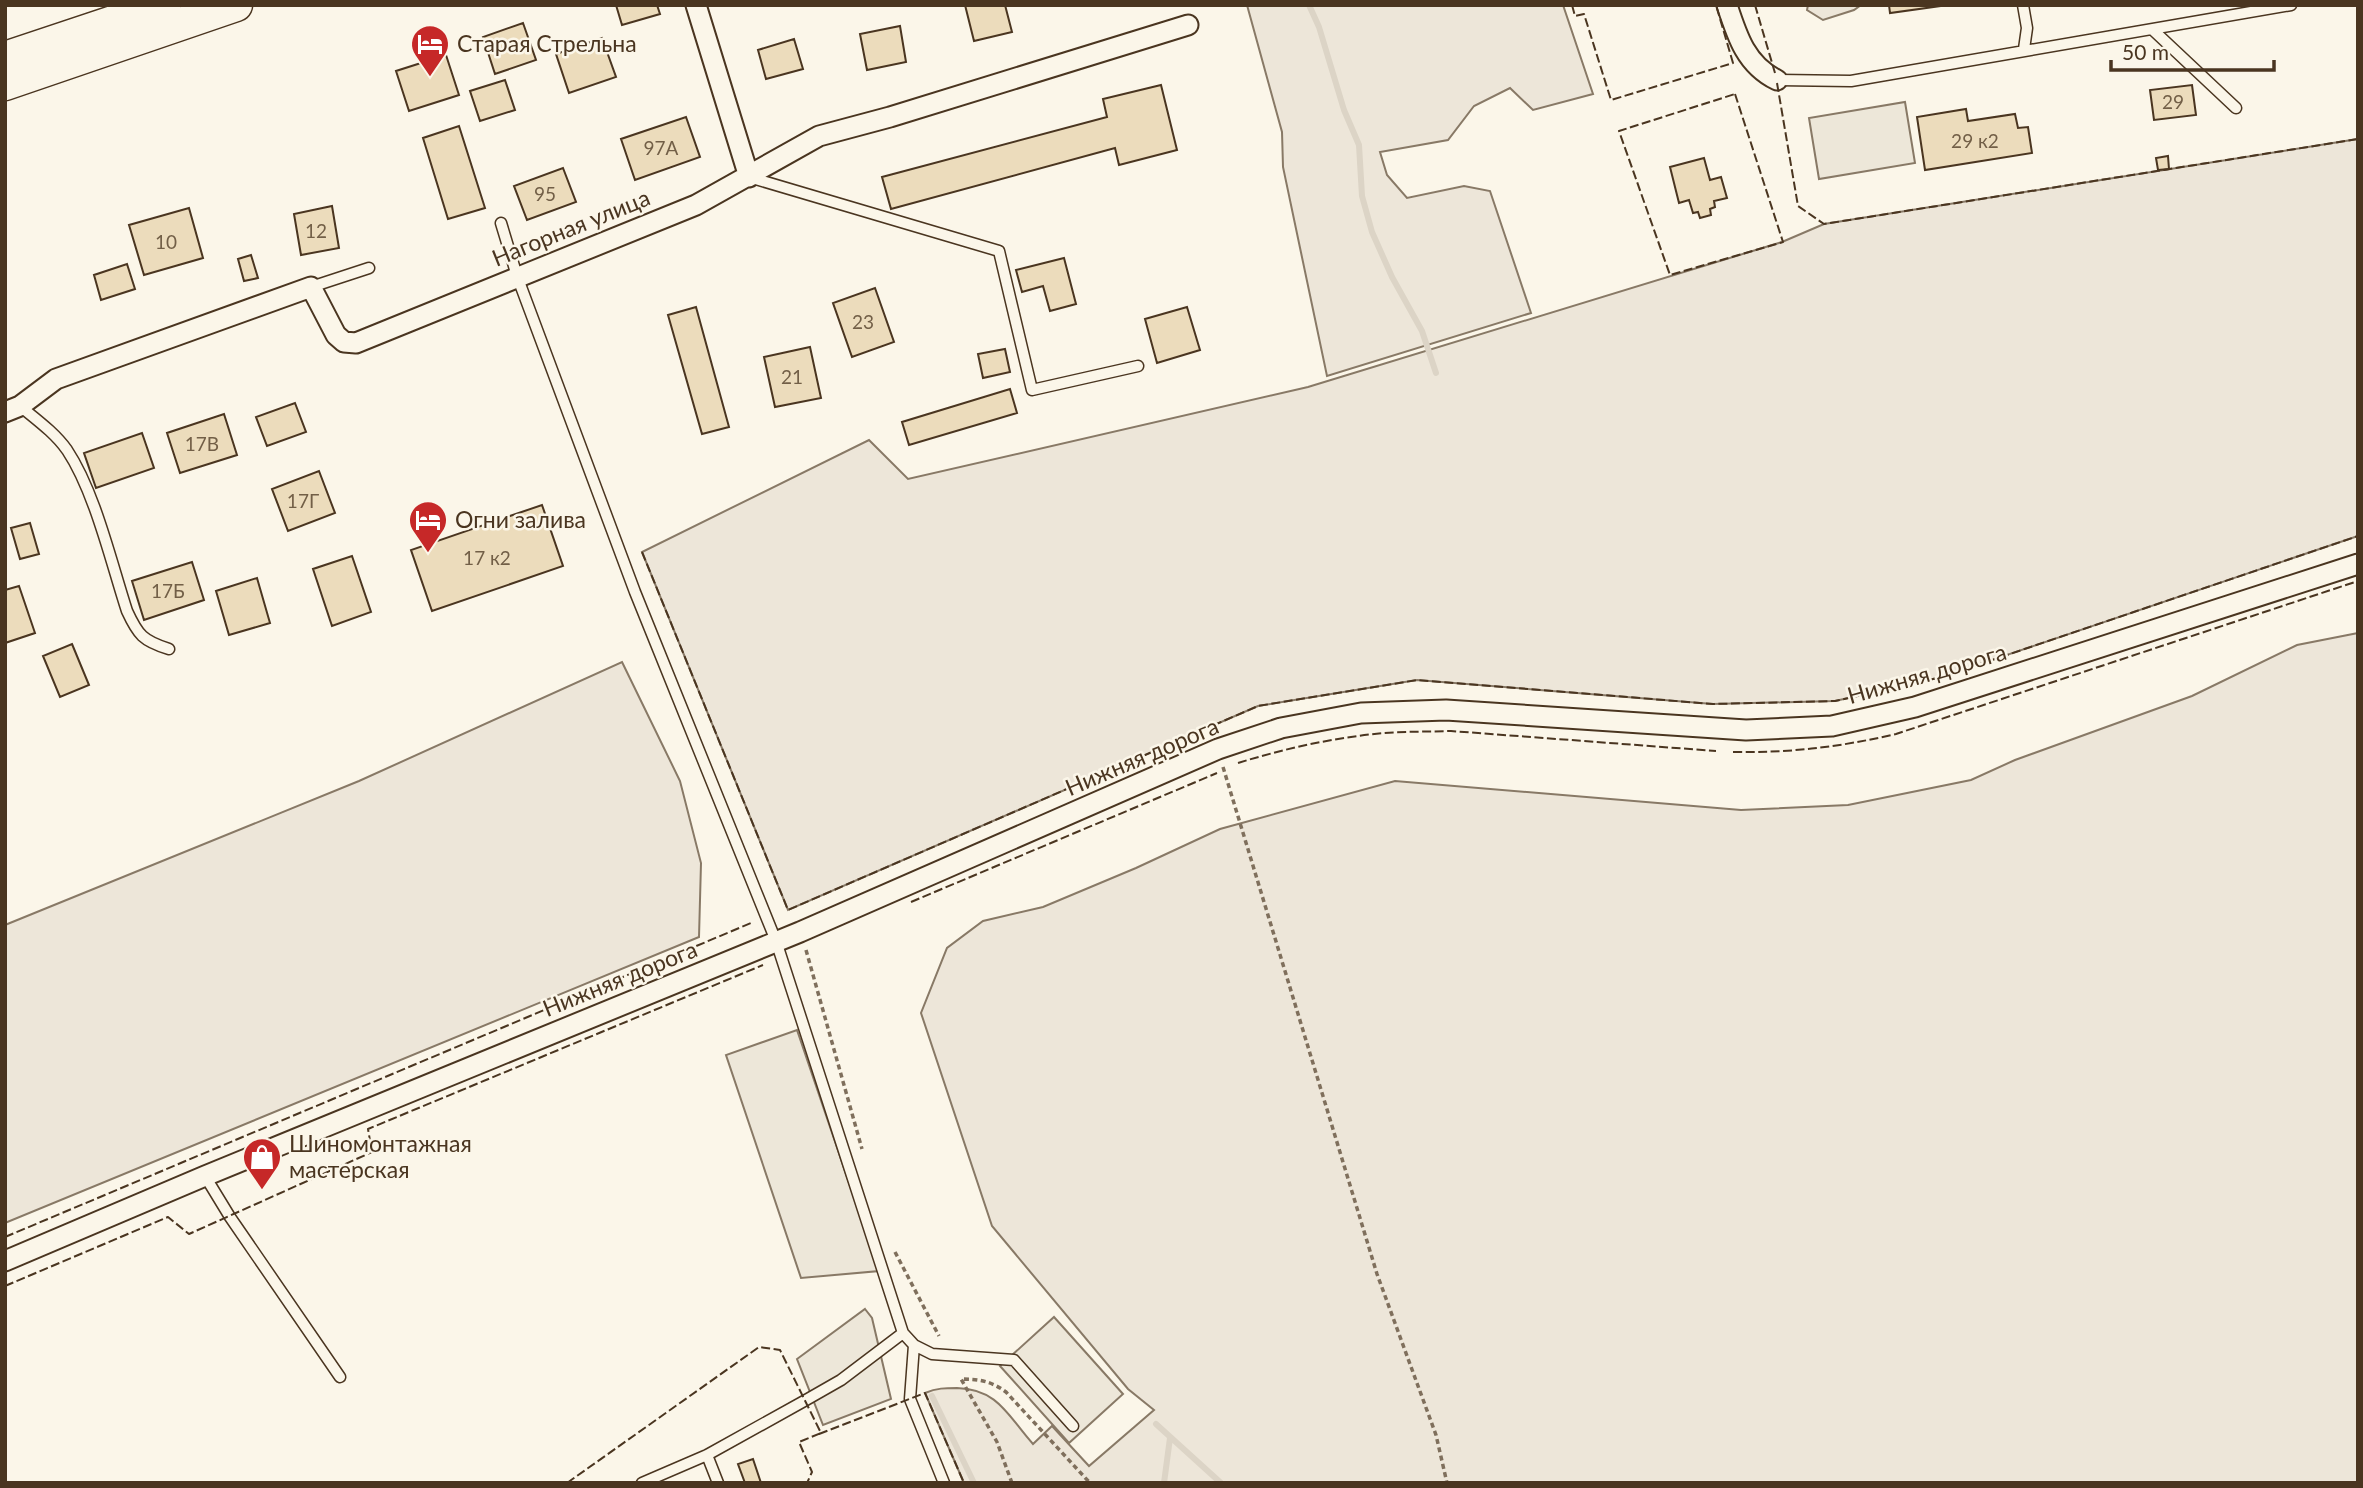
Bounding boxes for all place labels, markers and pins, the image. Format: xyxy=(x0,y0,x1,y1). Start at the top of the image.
hotel icon: Старая Стрельна xyxy=(409,23,451,78)
place label: Старая Стрельна xyxy=(457,29,637,57)
hotel icon: Огни залива xyxy=(407,499,449,554)
place label: Огни залива xyxy=(455,505,586,533)
place label: Шиномонтажная мастерская xyxy=(289,1129,472,1183)
shop icon: Шиномонтажная мастерская xyxy=(241,1136,283,1191)

